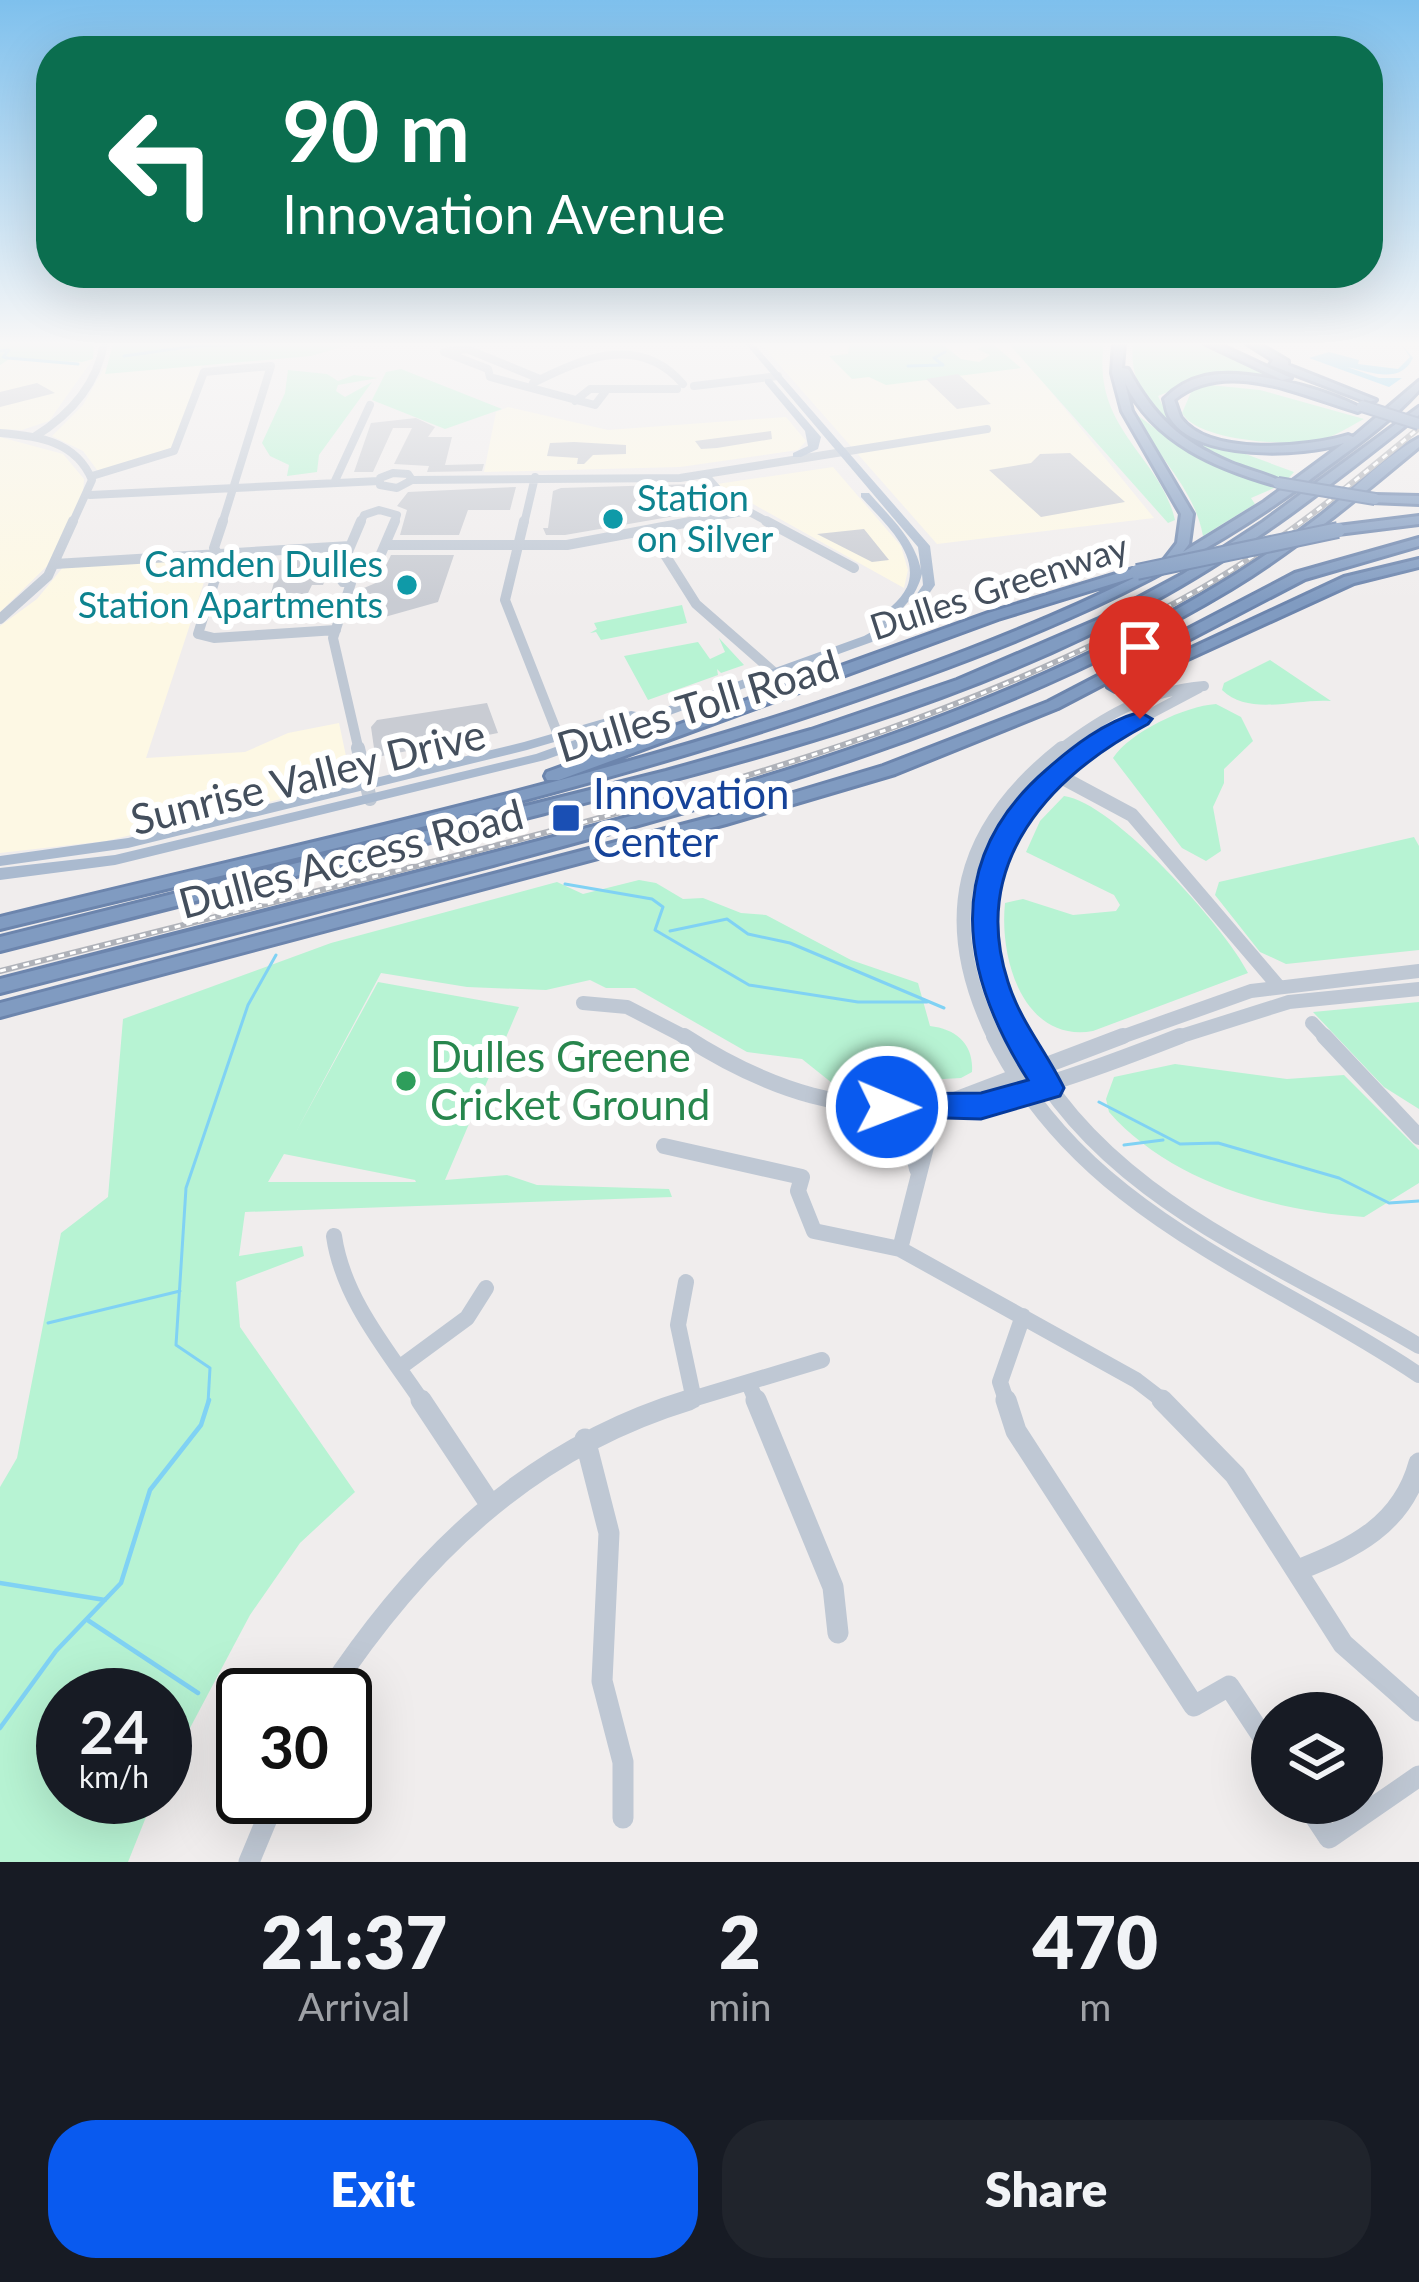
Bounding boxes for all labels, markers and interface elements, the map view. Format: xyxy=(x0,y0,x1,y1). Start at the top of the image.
text: 90 m xyxy=(282,79,470,180)
icon: left xyxy=(84,84,240,240)
text: Innovation Avenue xyxy=(282,181,725,246)
place label: Station on Silver xyxy=(637,475,773,560)
marker: Station on Silver xyxy=(600,506,626,532)
street label: Dulles Greenway xyxy=(864,524,1134,648)
place label: Camden Dulles Station Apartments xyxy=(78,541,383,626)
marker: Camden Dulles Station Apartments xyxy=(394,572,420,598)
pin xyxy=(1089,596,1191,719)
icon: arrive xyxy=(1107,614,1173,680)
street label: Dulles Toll Road xyxy=(551,638,845,772)
street label: Sunrise Valley Drive xyxy=(125,708,490,844)
place label: Innovation Center xyxy=(593,768,789,866)
street label: Dulles Access Road xyxy=(173,788,528,928)
marker: Innovation Center xyxy=(550,802,582,834)
place label: Dulles Greene Cricket Ground xyxy=(430,1031,710,1129)
position arrow xyxy=(824,1044,950,1170)
marker: Dulles Greene Cricket Ground xyxy=(393,1068,419,1094)
speed limit sign: 30 xyxy=(216,1668,372,1824)
map controls xyxy=(1251,1692,1383,1824)
button: layers xyxy=(1251,1692,1383,1824)
text: 24 xyxy=(79,1695,149,1767)
text: km/h xyxy=(79,1758,149,1794)
text: 21:37 xyxy=(261,1898,447,1984)
text: 2 xyxy=(719,1898,761,1984)
text: 470 xyxy=(1033,1898,1158,1984)
text: Arrival xyxy=(298,1983,410,2029)
text: min xyxy=(708,1983,772,2029)
text: m xyxy=(1079,1983,1111,2029)
button: Exit xyxy=(48,2120,698,2258)
button: Share xyxy=(722,2120,1371,2258)

